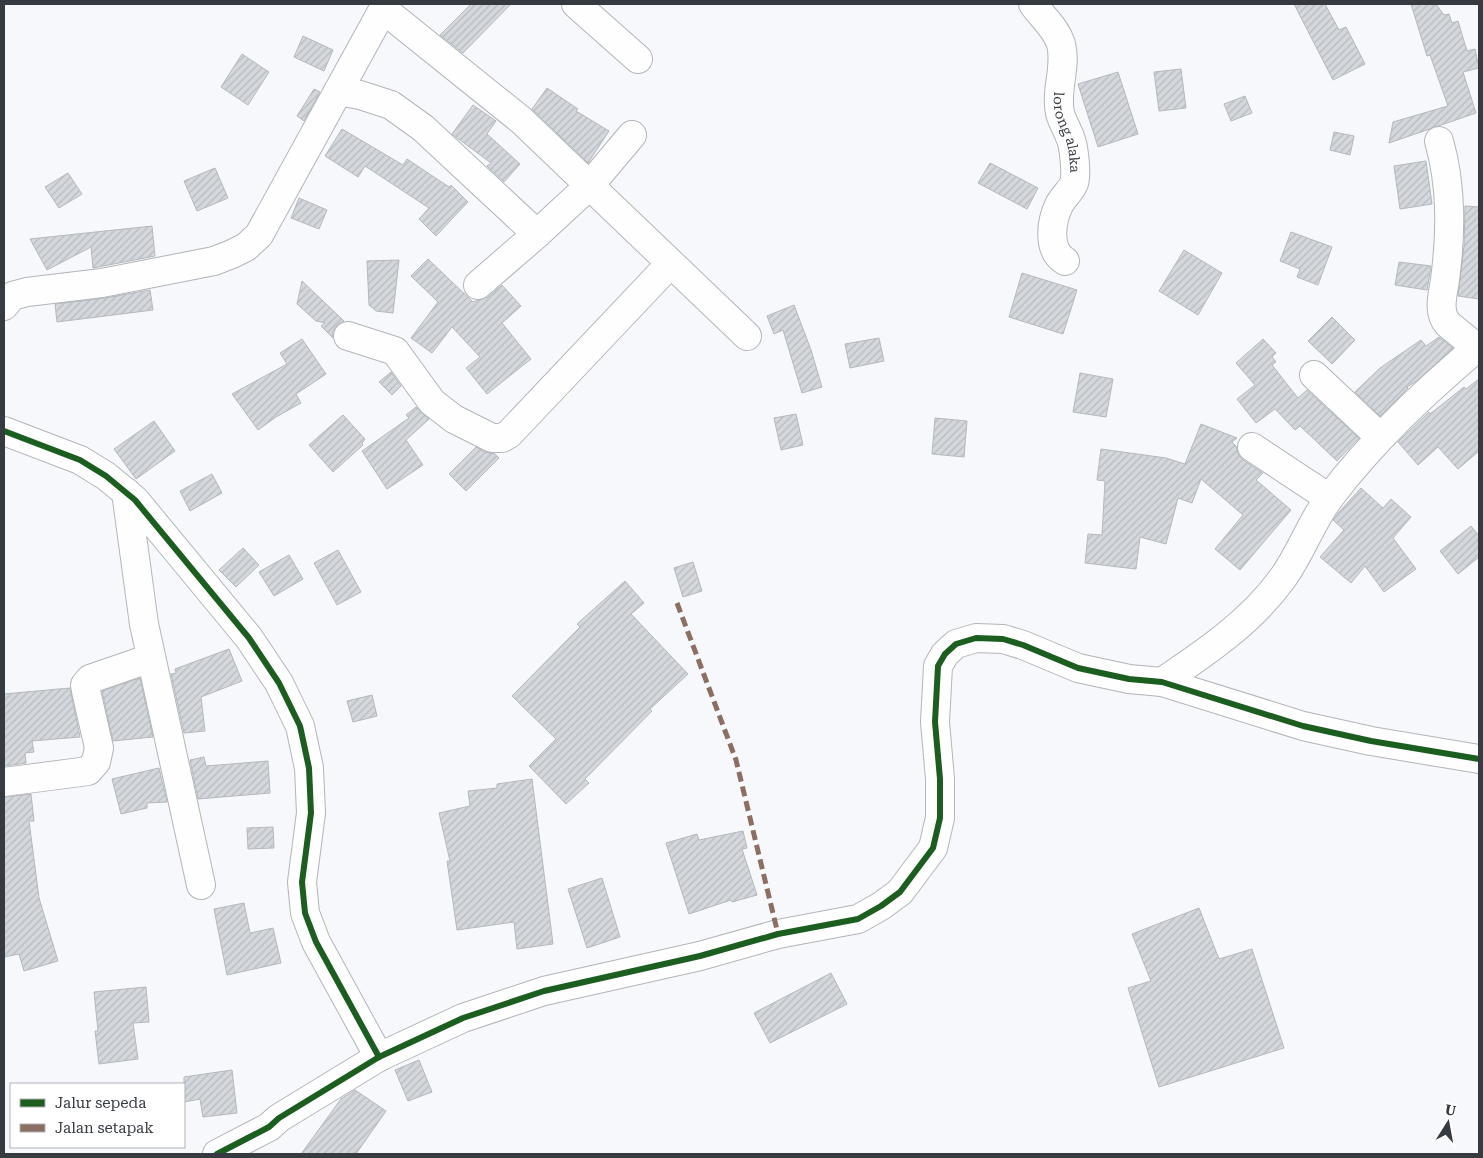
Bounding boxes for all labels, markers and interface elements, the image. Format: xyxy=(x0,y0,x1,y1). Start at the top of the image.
street label: lorong alaka xyxy=(1051,91,1083,173)
legend xyxy=(10,1083,185,1148)
text: Jalur sepeda xyxy=(55,1094,146,1112)
north arrow xyxy=(1423,1098,1473,1148)
text: U xyxy=(1444,1101,1458,1119)
text: Jalan setapak xyxy=(55,1119,154,1137)

